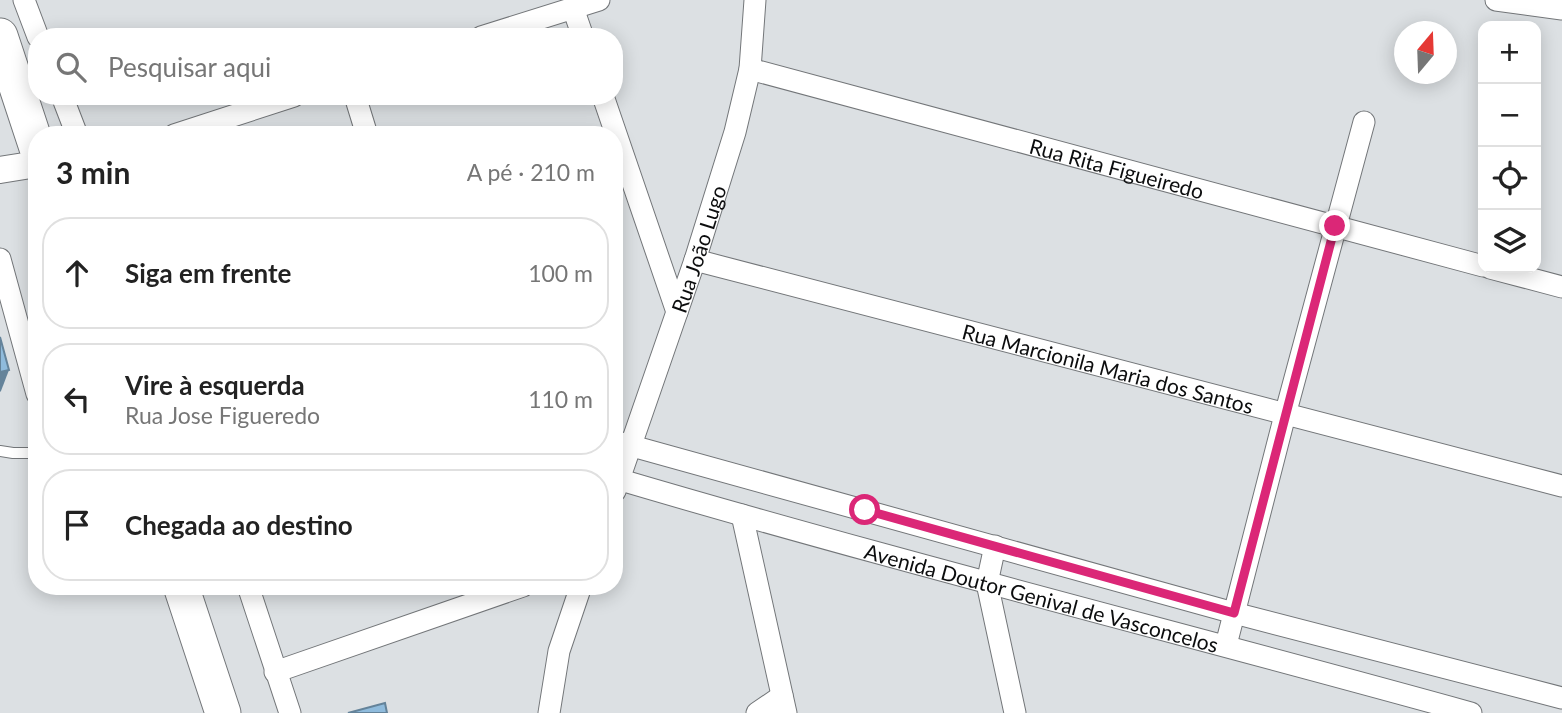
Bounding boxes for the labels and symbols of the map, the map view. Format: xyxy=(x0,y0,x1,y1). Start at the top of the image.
north arrow xyxy=(1394,21,1457,84)
street label: Rua Rita Figueiredo xyxy=(1027,132,1207,203)
street label: Rua João Lugo xyxy=(665,182,730,316)
route end xyxy=(1319,210,1350,241)
street label: Rua Marcionila Maria dos Santos xyxy=(960,318,1256,418)
route start xyxy=(849,494,880,525)
street label: Avenida Doutor Genival de Vasconcelos xyxy=(862,537,1221,657)

